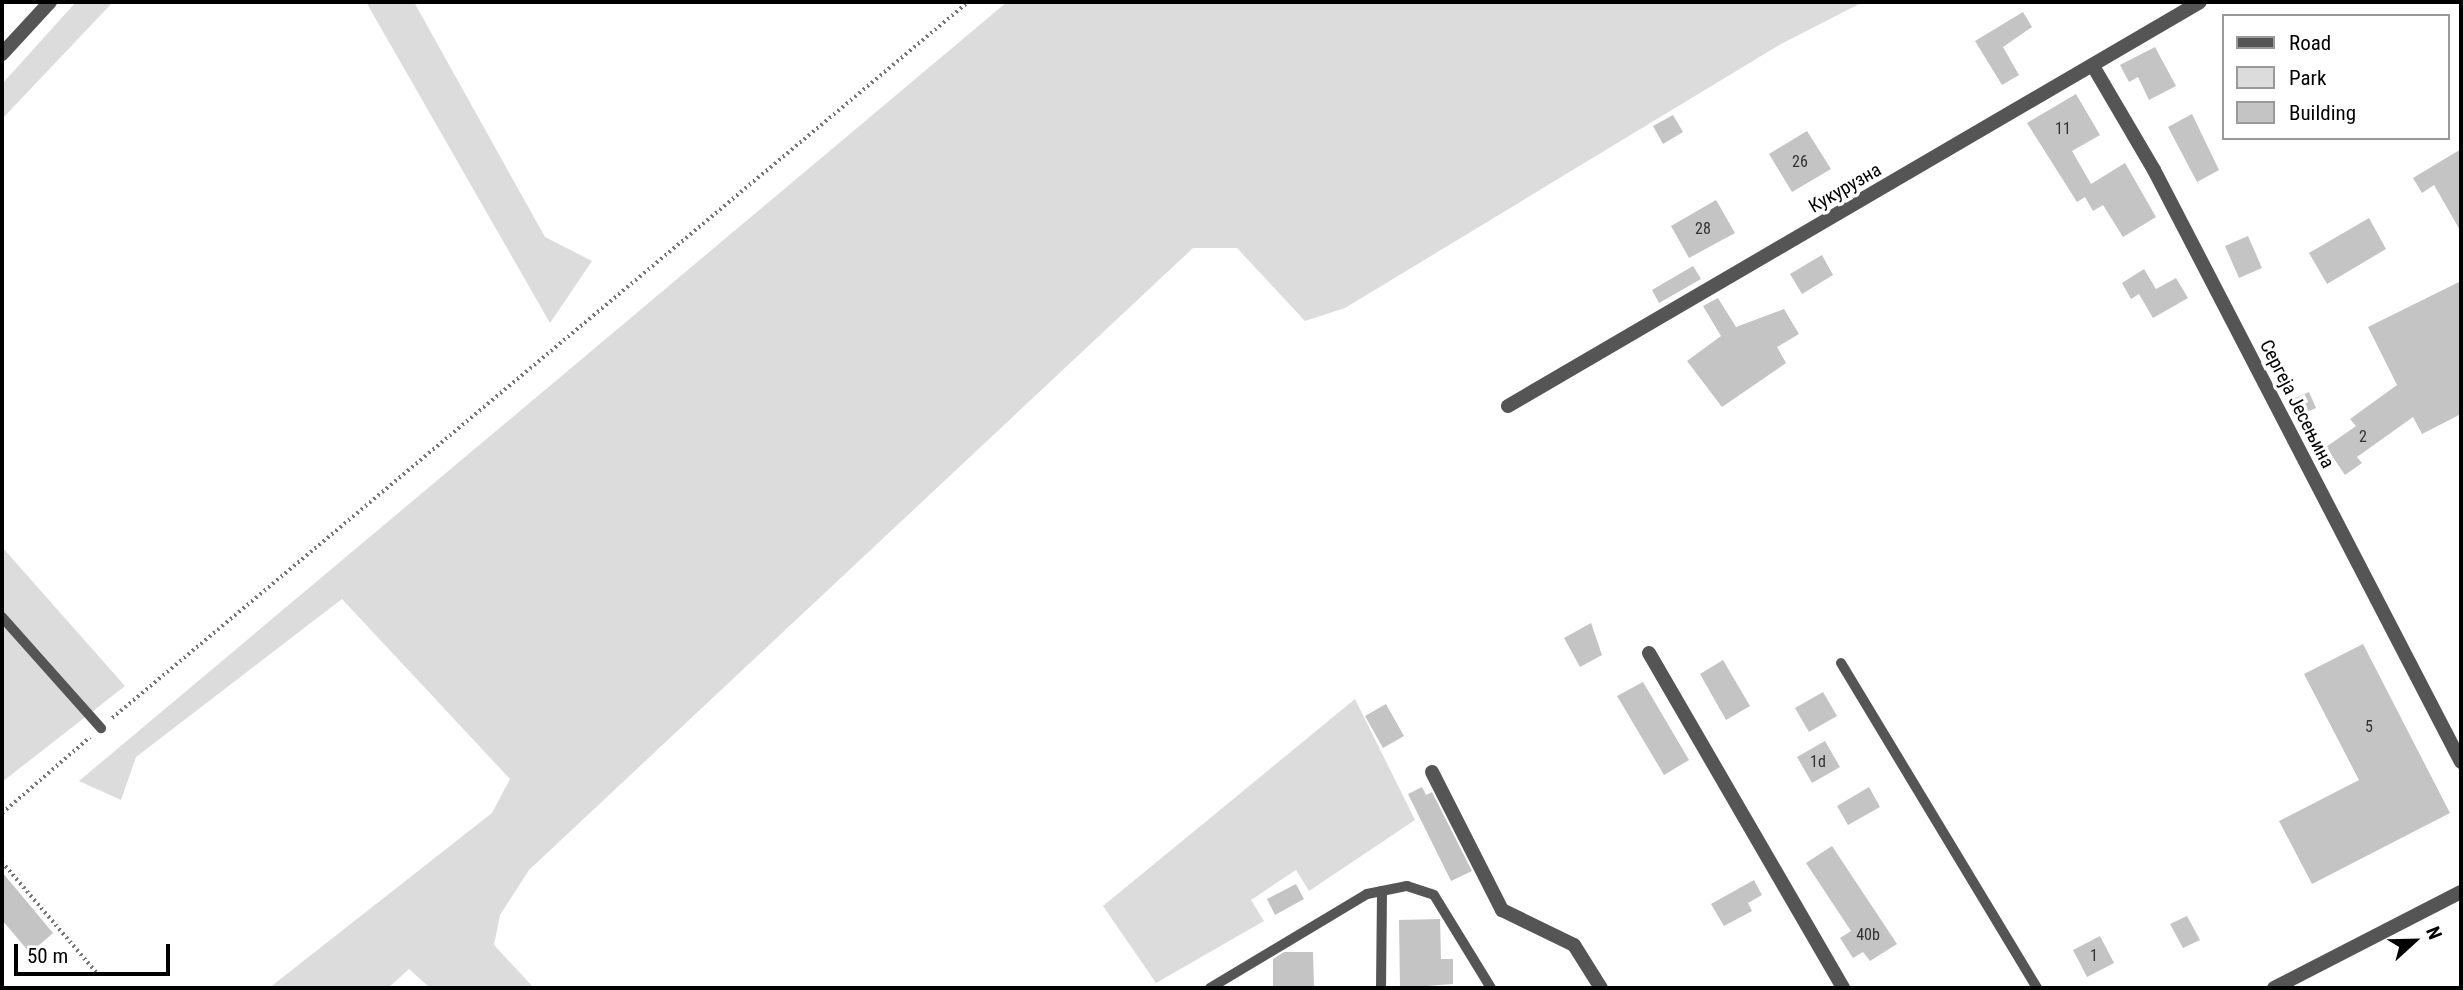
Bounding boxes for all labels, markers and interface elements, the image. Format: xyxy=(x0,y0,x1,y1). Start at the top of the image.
legend xyxy=(2222,14,2449,140)
text: Road xyxy=(2289,31,2331,55)
text: Park xyxy=(2289,66,2326,90)
text: Building xyxy=(2289,101,2356,125)
house number: 11 xyxy=(2055,119,2071,139)
house number: 26 xyxy=(1792,152,1808,172)
street label: Кукурузна xyxy=(1805,158,1885,218)
house number: 28 xyxy=(1695,219,1711,239)
street label: Сергеја Јесењина xyxy=(2255,336,2339,472)
house number: 2 xyxy=(2359,427,2367,447)
house number: 5 xyxy=(2365,717,2373,737)
house number: 1d xyxy=(1810,752,1826,772)
north arrow xyxy=(2379,906,2449,976)
text: N xyxy=(2421,923,2447,943)
house number: 40b xyxy=(1856,925,1880,945)
scale bar xyxy=(18,930,173,974)
text: 50 m xyxy=(27,944,68,968)
house number: 1 xyxy=(2090,946,2098,966)

